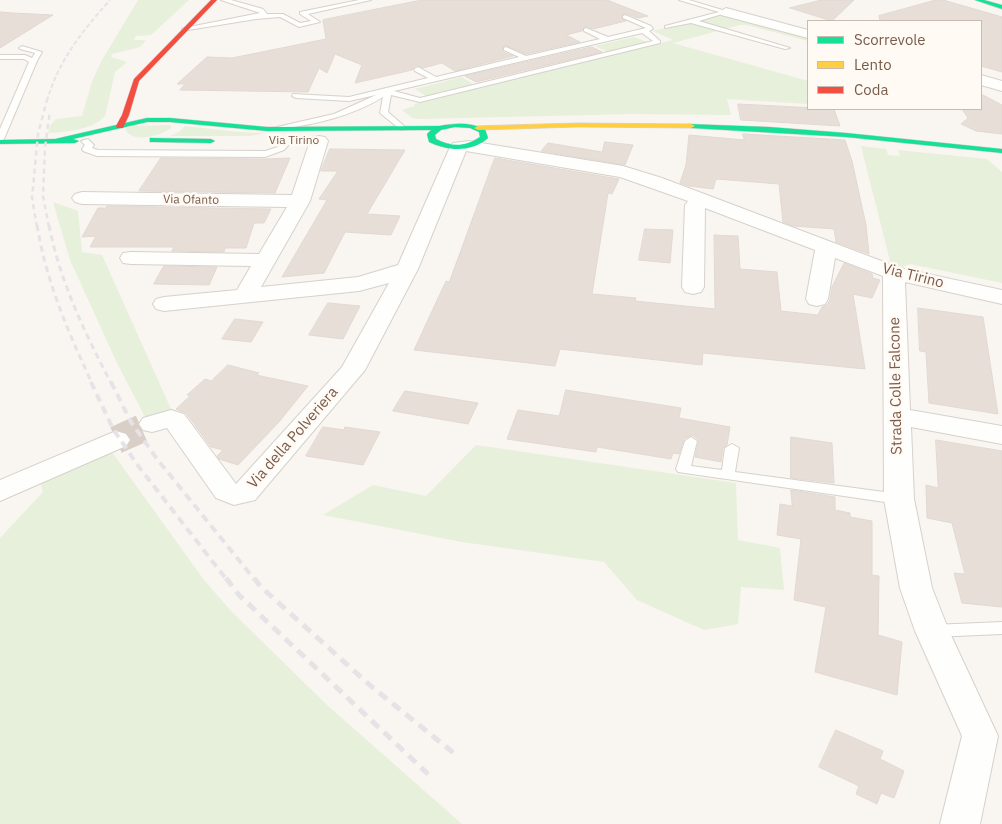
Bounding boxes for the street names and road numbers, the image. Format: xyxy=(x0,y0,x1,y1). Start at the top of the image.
street label: Via Tirino xyxy=(269,134,319,148)
street label: Via Ofanto xyxy=(163,192,219,208)
street label: Via Tirino xyxy=(880,260,946,292)
street label: Strada Colle Falcone xyxy=(886,317,906,455)
street label: Via della Polveriera xyxy=(244,384,342,492)

